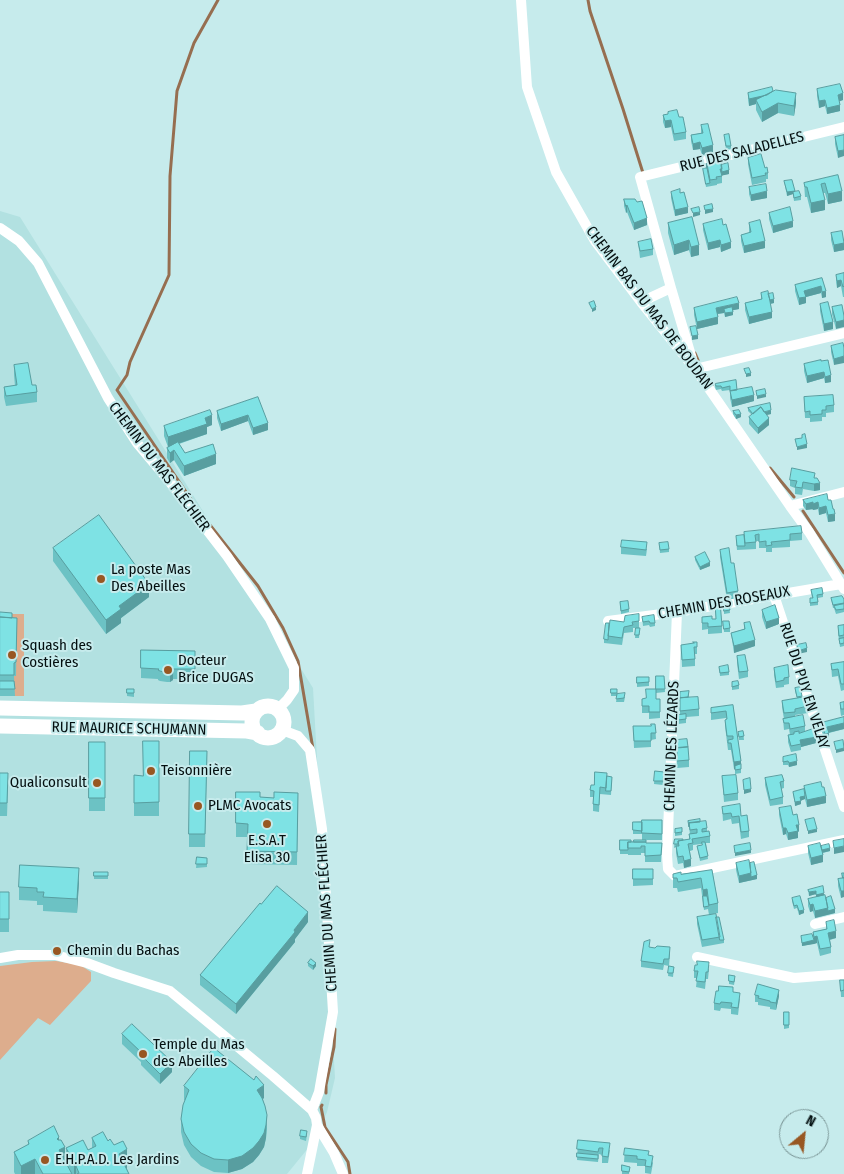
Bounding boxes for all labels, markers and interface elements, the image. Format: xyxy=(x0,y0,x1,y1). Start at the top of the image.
street label: RUE DES SALADELLES xyxy=(678,128,806,176)
street label: CHEMIN BAS DU MAS DE BOUDAN xyxy=(582,223,716,393)
street label: CHEMIN DU MAS FLÉCHIER xyxy=(104,399,214,535)
place label: La poste Mas Des Abeilles xyxy=(111,561,191,596)
marker: La poste Mas Des Abeilles xyxy=(95,573,107,585)
street label: CHEMIN DES ROSEAUX xyxy=(657,583,791,623)
street label: RUE DU PUY EN VELAY xyxy=(775,621,833,751)
place label: Squash des Costières xyxy=(22,637,92,672)
marker: Squash des Costières xyxy=(6,649,18,661)
place label: Docteur Brice DUGAS xyxy=(178,652,254,687)
marker: Docteur Brice DUGAS xyxy=(162,664,174,676)
street label: CHEMIN DES LÉZARDS xyxy=(661,681,683,811)
street label: RUE MAURICE SCHUMANN xyxy=(52,719,206,739)
place label: Teisonnière xyxy=(161,762,232,780)
marker: Teisonnière xyxy=(145,765,157,777)
place label: Qualiconsult xyxy=(10,774,87,792)
marker: Qualiconsult xyxy=(91,777,103,789)
place label: PLMC Avocats xyxy=(208,797,291,815)
marker: PLMC Avocats xyxy=(192,800,204,812)
marker: E.S.A.T Elisa 30 xyxy=(261,818,273,830)
place label: E.S.A.T Elisa 30 xyxy=(244,832,290,867)
street label: CHEMIN DU MAS FLÉCHIER xyxy=(313,834,341,992)
place label: Chemin du Bachas xyxy=(67,942,179,960)
marker: Chemin du Bachas xyxy=(51,945,63,957)
place label: Temple du Mas des Abeilles xyxy=(153,1036,245,1071)
marker: Temple du Mas des Abeilles xyxy=(137,1048,149,1060)
north arrow xyxy=(779,1109,829,1159)
text: N xyxy=(803,1112,818,1131)
place label: E.H.P.A.D. Les Jardins xyxy=(55,1151,179,1169)
marker: E.H.P.A.D. Les Jardins xyxy=(39,1154,51,1166)

